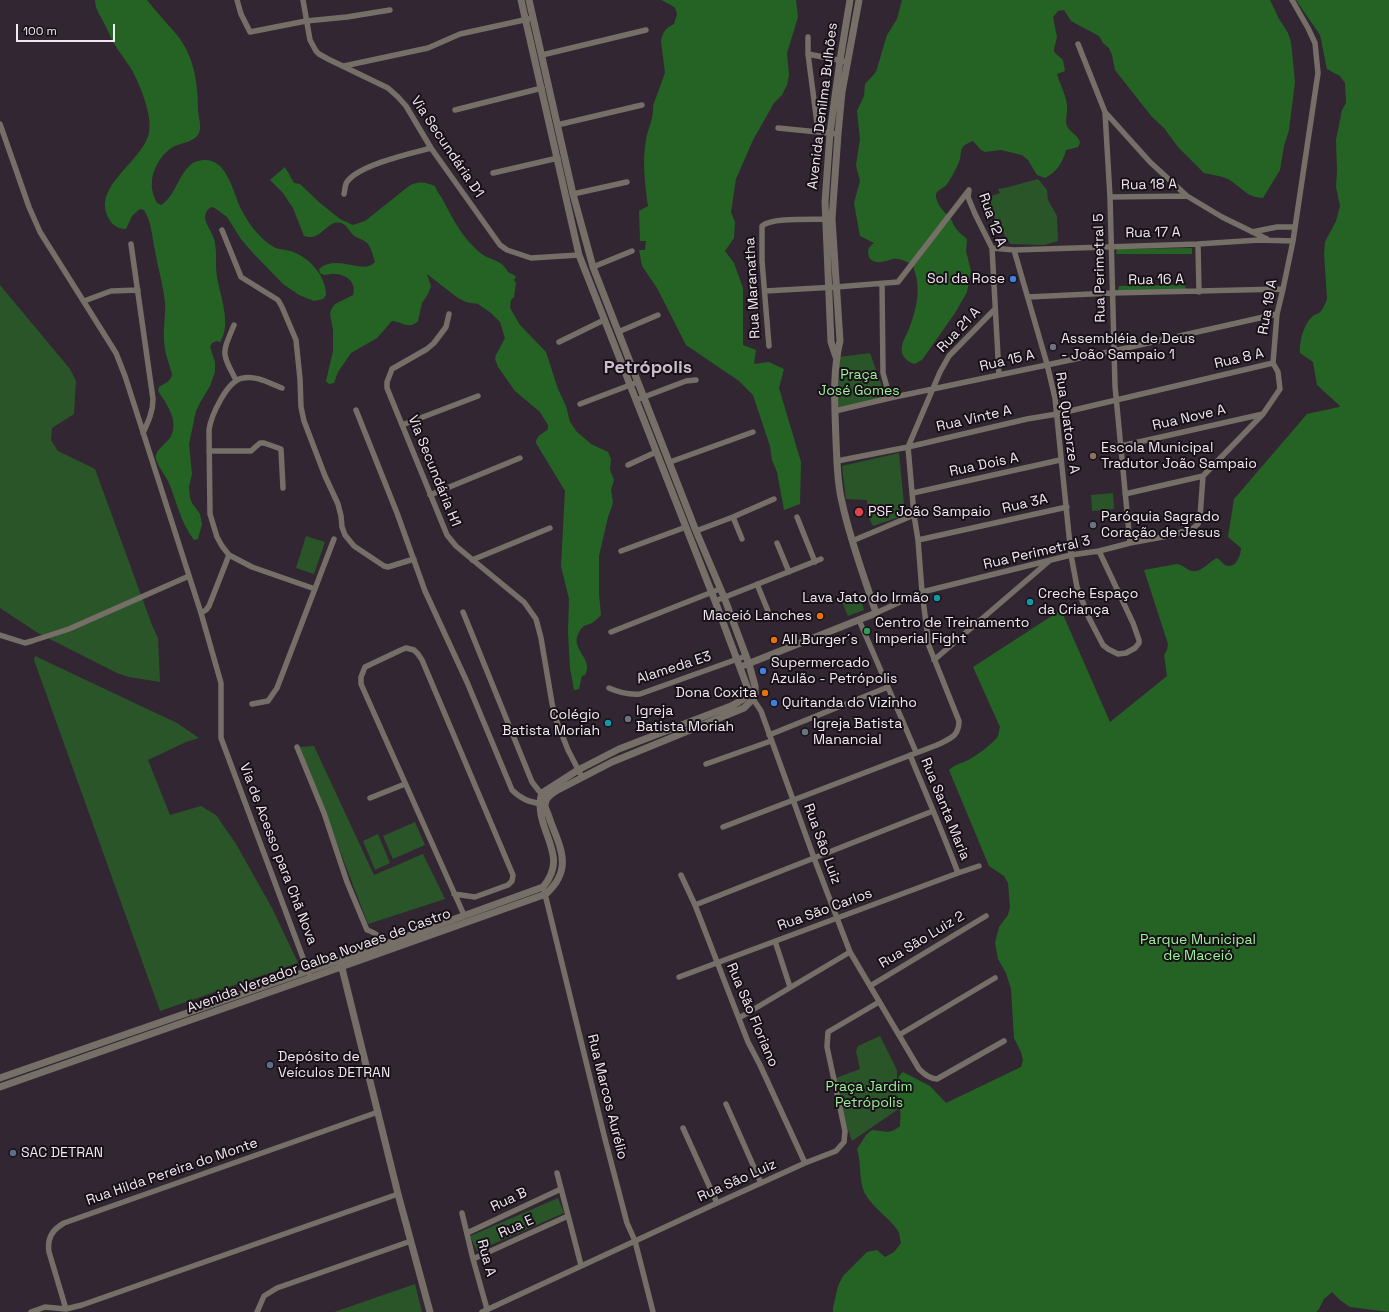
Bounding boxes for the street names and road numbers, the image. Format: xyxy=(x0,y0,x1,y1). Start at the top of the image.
street label: Avenida Denilma Bulhões xyxy=(804,22,842,190)
street label: Via Secundária D1 xyxy=(407,93,487,201)
street label: Rua 18 A xyxy=(1121,176,1177,194)
street label: Rua 12 A xyxy=(975,191,1009,249)
street label: Rua Perimetral 5 xyxy=(1091,213,1109,323)
street label: Rua 17 A xyxy=(1125,224,1181,242)
street label: Rua Maranatha xyxy=(742,237,764,339)
street label: Rua 16 A xyxy=(1128,271,1184,289)
street label: Rua 19 A xyxy=(1255,278,1281,336)
street label: Rua 21 A xyxy=(934,304,984,356)
street label: Rua 8 A xyxy=(1213,345,1265,373)
street label: Rua 15 A xyxy=(978,347,1036,375)
street label: Rua Quatorze A xyxy=(1052,371,1082,475)
street label: Rua Nove A xyxy=(1151,401,1227,435)
street label: Rua Vinte A xyxy=(935,402,1013,436)
street label: Via Secundária H1 xyxy=(404,413,464,529)
street label: Rua Dois A xyxy=(948,449,1020,481)
street label: Rua 3A xyxy=(1001,491,1049,517)
street label: Rua Perimetral 3 xyxy=(982,533,1092,573)
street label: Alameda E3 xyxy=(634,648,714,688)
street label: Rua Santa Maria xyxy=(917,755,973,863)
street label: Via de Acesso para Chã Nova xyxy=(236,761,320,947)
street label: Rua São Luiz xyxy=(800,801,844,887)
street label: Rua São Carlos xyxy=(775,885,875,935)
street label: Avenida Vereador Galba Novaes de Castro xyxy=(185,905,453,1017)
street label: Rua São Luiz 2 xyxy=(876,908,968,972)
street label: Rua São Floriano xyxy=(723,960,781,1070)
street label: Rua Marcos Aurélio xyxy=(583,1033,631,1161)
street label: Rua Hilda Pereira do Monte xyxy=(84,1135,260,1209)
street label: Rua São Luiz xyxy=(695,1156,779,1206)
street label: Rua B xyxy=(488,1184,530,1216)
street label: Rua E xyxy=(496,1212,536,1242)
street label: Rua A xyxy=(473,1238,499,1278)

